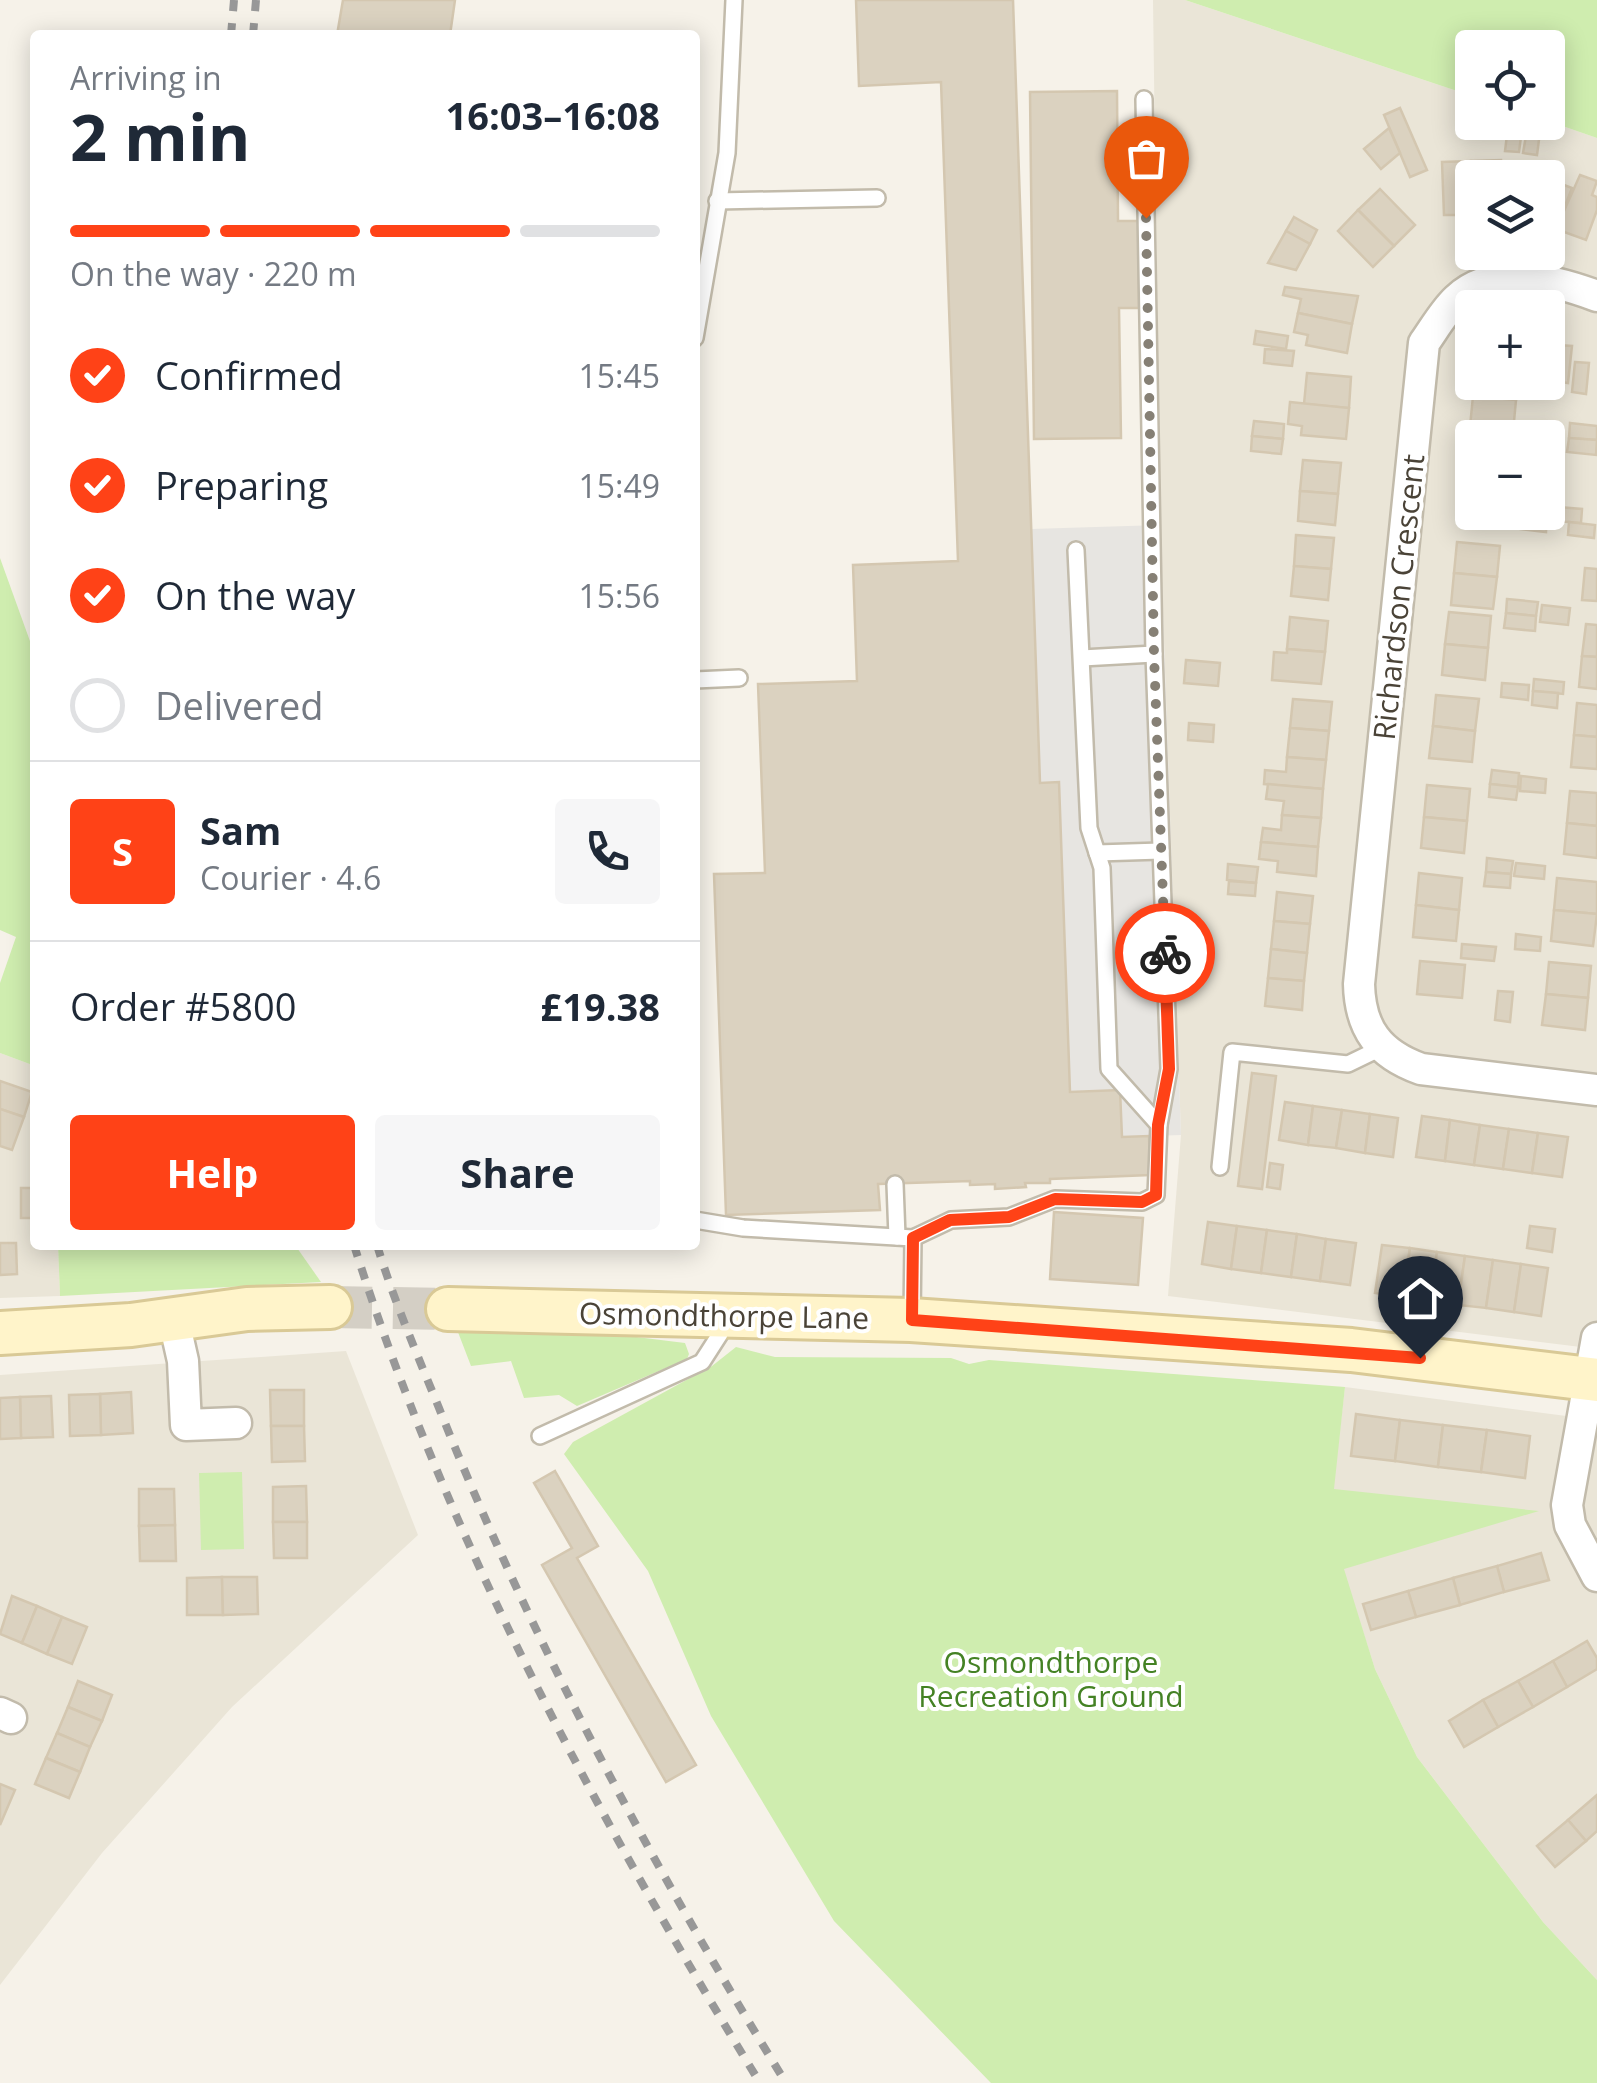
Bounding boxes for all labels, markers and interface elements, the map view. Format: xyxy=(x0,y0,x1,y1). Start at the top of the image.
map controls xyxy=(1455,30,1565,530)
button: locate xyxy=(1455,30,1565,140)
text: Arriving in xyxy=(70,56,222,99)
text: 16:03–16:08 xyxy=(446,89,660,141)
text: 2 min xyxy=(70,92,250,180)
pin xyxy=(1104,116,1189,219)
icon: bag xyxy=(1119,131,1174,186)
button: layers xyxy=(1455,160,1565,270)
text: On the way · 220 m xyxy=(70,252,357,295)
button: + xyxy=(1455,290,1565,400)
icon: check xyxy=(70,348,125,403)
text: Confirmed xyxy=(155,349,343,401)
text: 15:45 xyxy=(578,354,660,397)
button: − xyxy=(1455,420,1565,530)
street label: Richardson Crescent xyxy=(1363,452,1433,742)
icon: check xyxy=(70,458,125,513)
text: Preparing xyxy=(155,459,328,511)
text: 15:49 xyxy=(578,464,660,507)
icon: check xyxy=(70,568,125,623)
text: On the way xyxy=(155,569,355,621)
text: 15:56 xyxy=(578,574,660,617)
text: Delivered xyxy=(155,679,324,731)
button: phone xyxy=(555,799,660,904)
text: Sam xyxy=(200,804,281,856)
text: S xyxy=(112,825,133,877)
text: Courier · 4.6 xyxy=(200,856,381,899)
courier xyxy=(1115,903,1215,1003)
icon: bike xyxy=(1138,926,1193,981)
text: Order #5800 xyxy=(70,980,297,1032)
text: £19.38 xyxy=(541,980,660,1032)
button: Help xyxy=(70,1115,355,1230)
button: Share xyxy=(375,1115,660,1230)
pin xyxy=(1378,1256,1463,1359)
icon: home xyxy=(1393,1271,1448,1326)
street label: Osmondthorpe Lane xyxy=(579,1292,869,1338)
park label: Osmondthorpe Recreation Ground xyxy=(918,1641,1184,1716)

